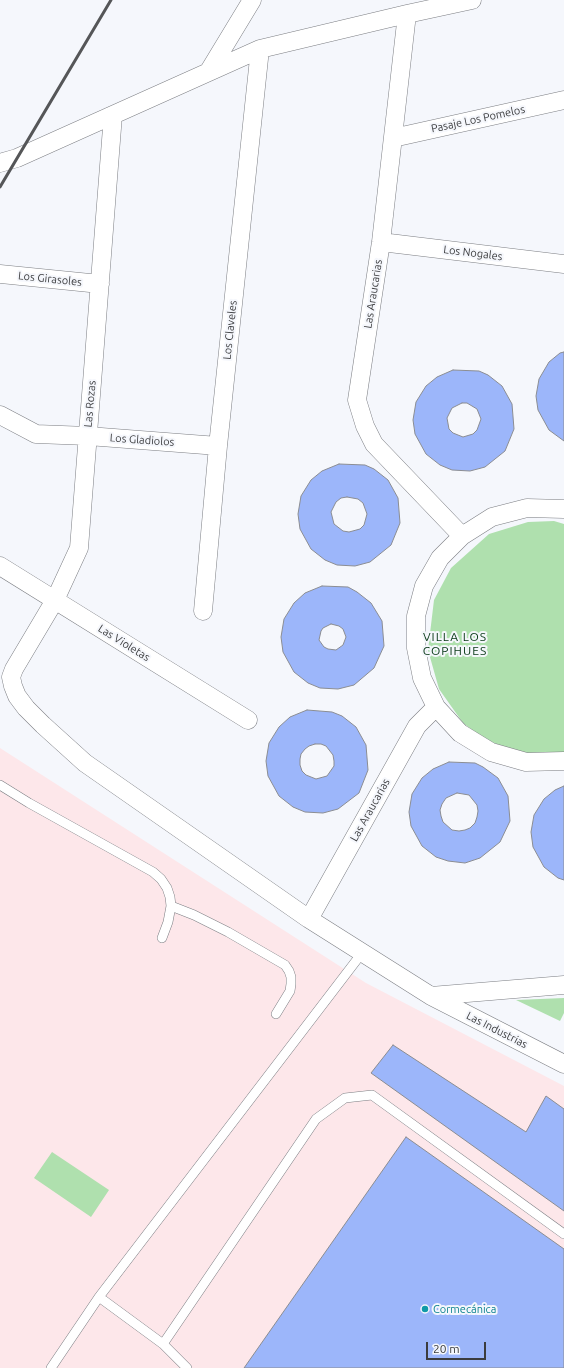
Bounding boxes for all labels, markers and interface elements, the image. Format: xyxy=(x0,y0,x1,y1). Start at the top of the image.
street label: Pasaje Los Pomelos xyxy=(430,103,526,135)
street label: Los Nogales xyxy=(443,243,503,263)
street label: Las Araucarias xyxy=(361,258,385,330)
street label: Los Girasoles xyxy=(17,269,83,289)
street label: Los Claveles xyxy=(220,300,240,360)
street label: Las Rozas xyxy=(81,380,99,428)
street label: Los Gladiolos xyxy=(109,431,175,449)
street label: Las Violetas xyxy=(96,622,152,664)
district label: VILLA LOS COPIHUES xyxy=(423,630,487,658)
street label: Las Araucarias xyxy=(347,776,393,844)
street label: Las Industrias xyxy=(464,1009,530,1051)
place label: Cormecánica xyxy=(433,1302,496,1316)
marker: Cormecánica xyxy=(420,1304,430,1314)
scale bar xyxy=(428,1334,488,1360)
text: 20 m xyxy=(433,1342,460,1355)

